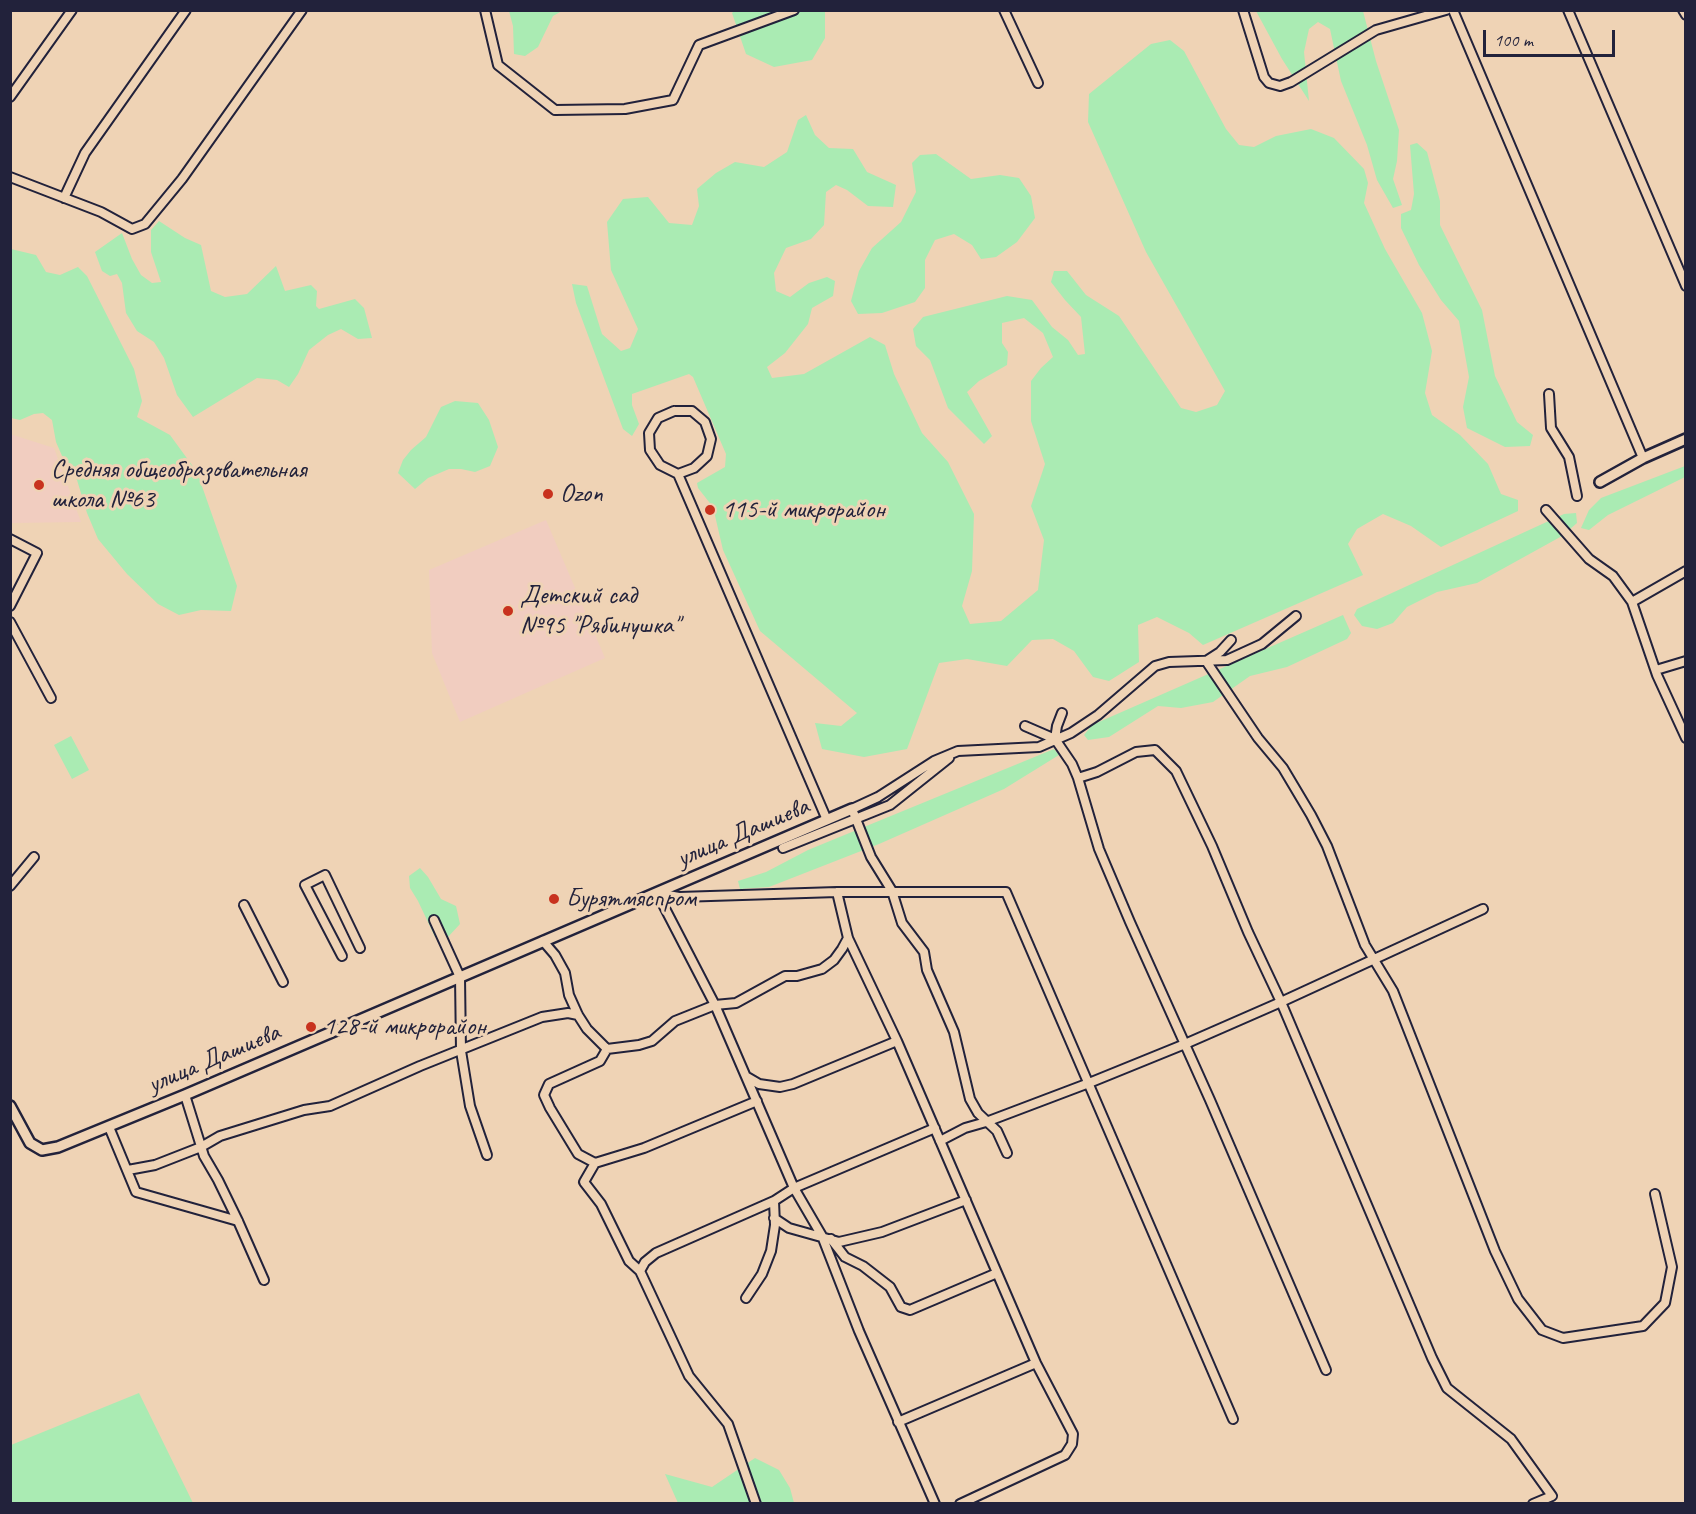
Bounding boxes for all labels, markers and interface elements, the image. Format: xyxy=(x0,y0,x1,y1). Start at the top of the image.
scale bar xyxy=(1486,18,1618,56)
text: 100 m xyxy=(1494,29,1533,51)
place label: Средняя общеобразовательная школа №63 xyxy=(51,454,306,516)
marker: Средняя общеобразовательная школа №63 xyxy=(32,478,46,492)
place label: Ozon xyxy=(560,478,603,510)
marker: Ozon xyxy=(541,487,555,501)
place label: 115-й микрорайон xyxy=(722,494,885,526)
marker: 115-й микрорайон xyxy=(703,503,717,517)
place label: Детский сад №95 "Рябинушка" xyxy=(520,580,679,642)
marker: Детский сад №95 "Рябинушка" xyxy=(501,604,515,618)
street label: улица Дашиева xyxy=(672,791,814,875)
place label: Бурятмяспром xyxy=(566,883,696,915)
marker: Бурятмяспром xyxy=(547,892,561,906)
place label: 128-й микрорайон xyxy=(323,1011,486,1043)
street label: улица Дашиева xyxy=(143,1017,285,1101)
marker: 128-й микрорайон xyxy=(304,1020,318,1034)

